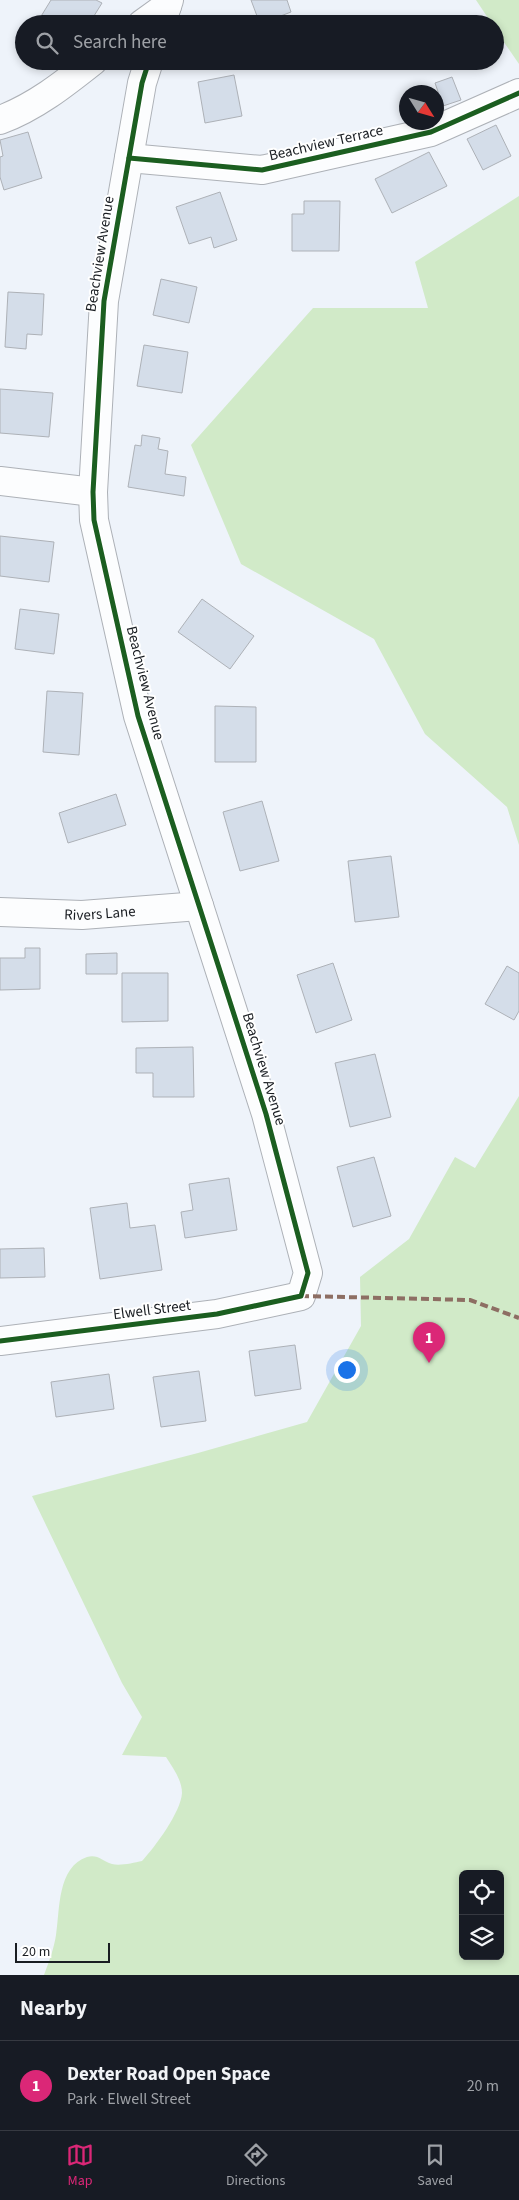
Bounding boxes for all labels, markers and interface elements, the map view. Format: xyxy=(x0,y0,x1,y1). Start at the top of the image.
search box xyxy=(15,15,504,70)
icon: search xyxy=(33,29,61,57)
text: Search here xyxy=(73,29,167,56)
north arrow xyxy=(399,85,444,130)
street label: Beachview Terrace xyxy=(267,120,385,166)
street label: Beachview Avenue xyxy=(80,195,120,313)
street label: Beachview Avenue xyxy=(121,624,169,742)
street label: Rivers Lane xyxy=(64,900,136,926)
street label: Beachview Avenue xyxy=(237,1010,291,1128)
street label: Elwell Street xyxy=(112,1295,192,1325)
pin: 1 xyxy=(413,1322,445,1363)
your location xyxy=(334,1357,360,1383)
map controls xyxy=(459,1870,504,1960)
button: locate xyxy=(459,1870,504,1915)
button: layers xyxy=(459,1915,504,1960)
scale bar xyxy=(15,1940,110,1963)
text: 20 m xyxy=(22,1942,50,1962)
text: Nearby xyxy=(20,1993,87,2023)
text: Dexter Road Open Space xyxy=(67,2061,270,2088)
text: 1 xyxy=(32,2075,40,2097)
text: 20 m xyxy=(467,2075,499,2097)
text: Park · Elwell Street xyxy=(67,2088,191,2110)
tab: Map xyxy=(66,2141,94,2191)
tab: Directions xyxy=(226,2141,285,2191)
tab: Saved xyxy=(417,2141,453,2191)

